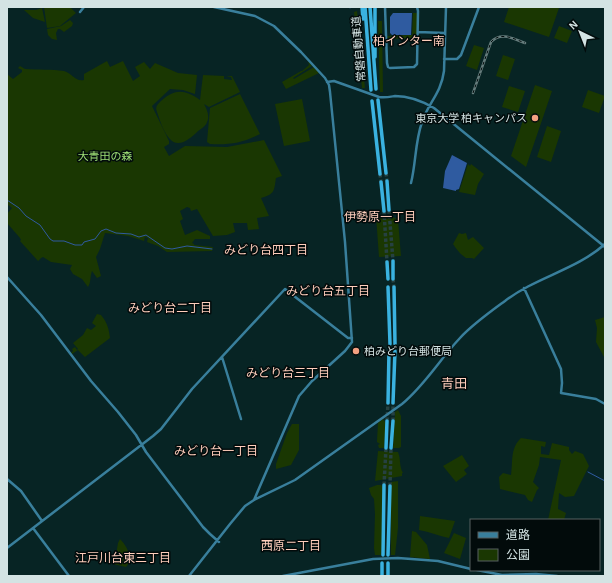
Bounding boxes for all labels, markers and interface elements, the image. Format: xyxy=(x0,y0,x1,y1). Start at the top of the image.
north arrow xyxy=(560,12,600,52)
street label: 常磐自動車道 xyxy=(350,16,367,82)
text: N xyxy=(567,18,580,32)
district label: 柏インター南 xyxy=(373,35,445,47)
place label: 東京大学 柏キャンパス xyxy=(415,112,527,124)
marker: 東京大学 柏キャンパス xyxy=(530,113,540,123)
park label: 大青田の森 xyxy=(78,151,133,162)
district label: 伊勢原一丁目 xyxy=(344,210,416,223)
district label: みどり台四丁目 xyxy=(224,243,308,256)
district label: みどり台五丁目 xyxy=(286,284,370,297)
district label: みどり台二丁目 xyxy=(128,301,212,314)
place label: 柏みどり台郵便局 xyxy=(364,345,452,357)
marker: 柏みどり台郵便局 xyxy=(351,346,361,356)
district label: みどり台三丁目 xyxy=(246,366,330,379)
district label: 青田 xyxy=(441,377,467,391)
district label: みどり台一丁目 xyxy=(174,444,258,457)
legend xyxy=(470,519,600,571)
text: 道路 xyxy=(506,528,530,541)
district label: 西原二丁目 xyxy=(261,540,321,552)
text: 公園 xyxy=(506,549,530,561)
district label: 江戸川台東三丁目 xyxy=(75,551,171,564)

